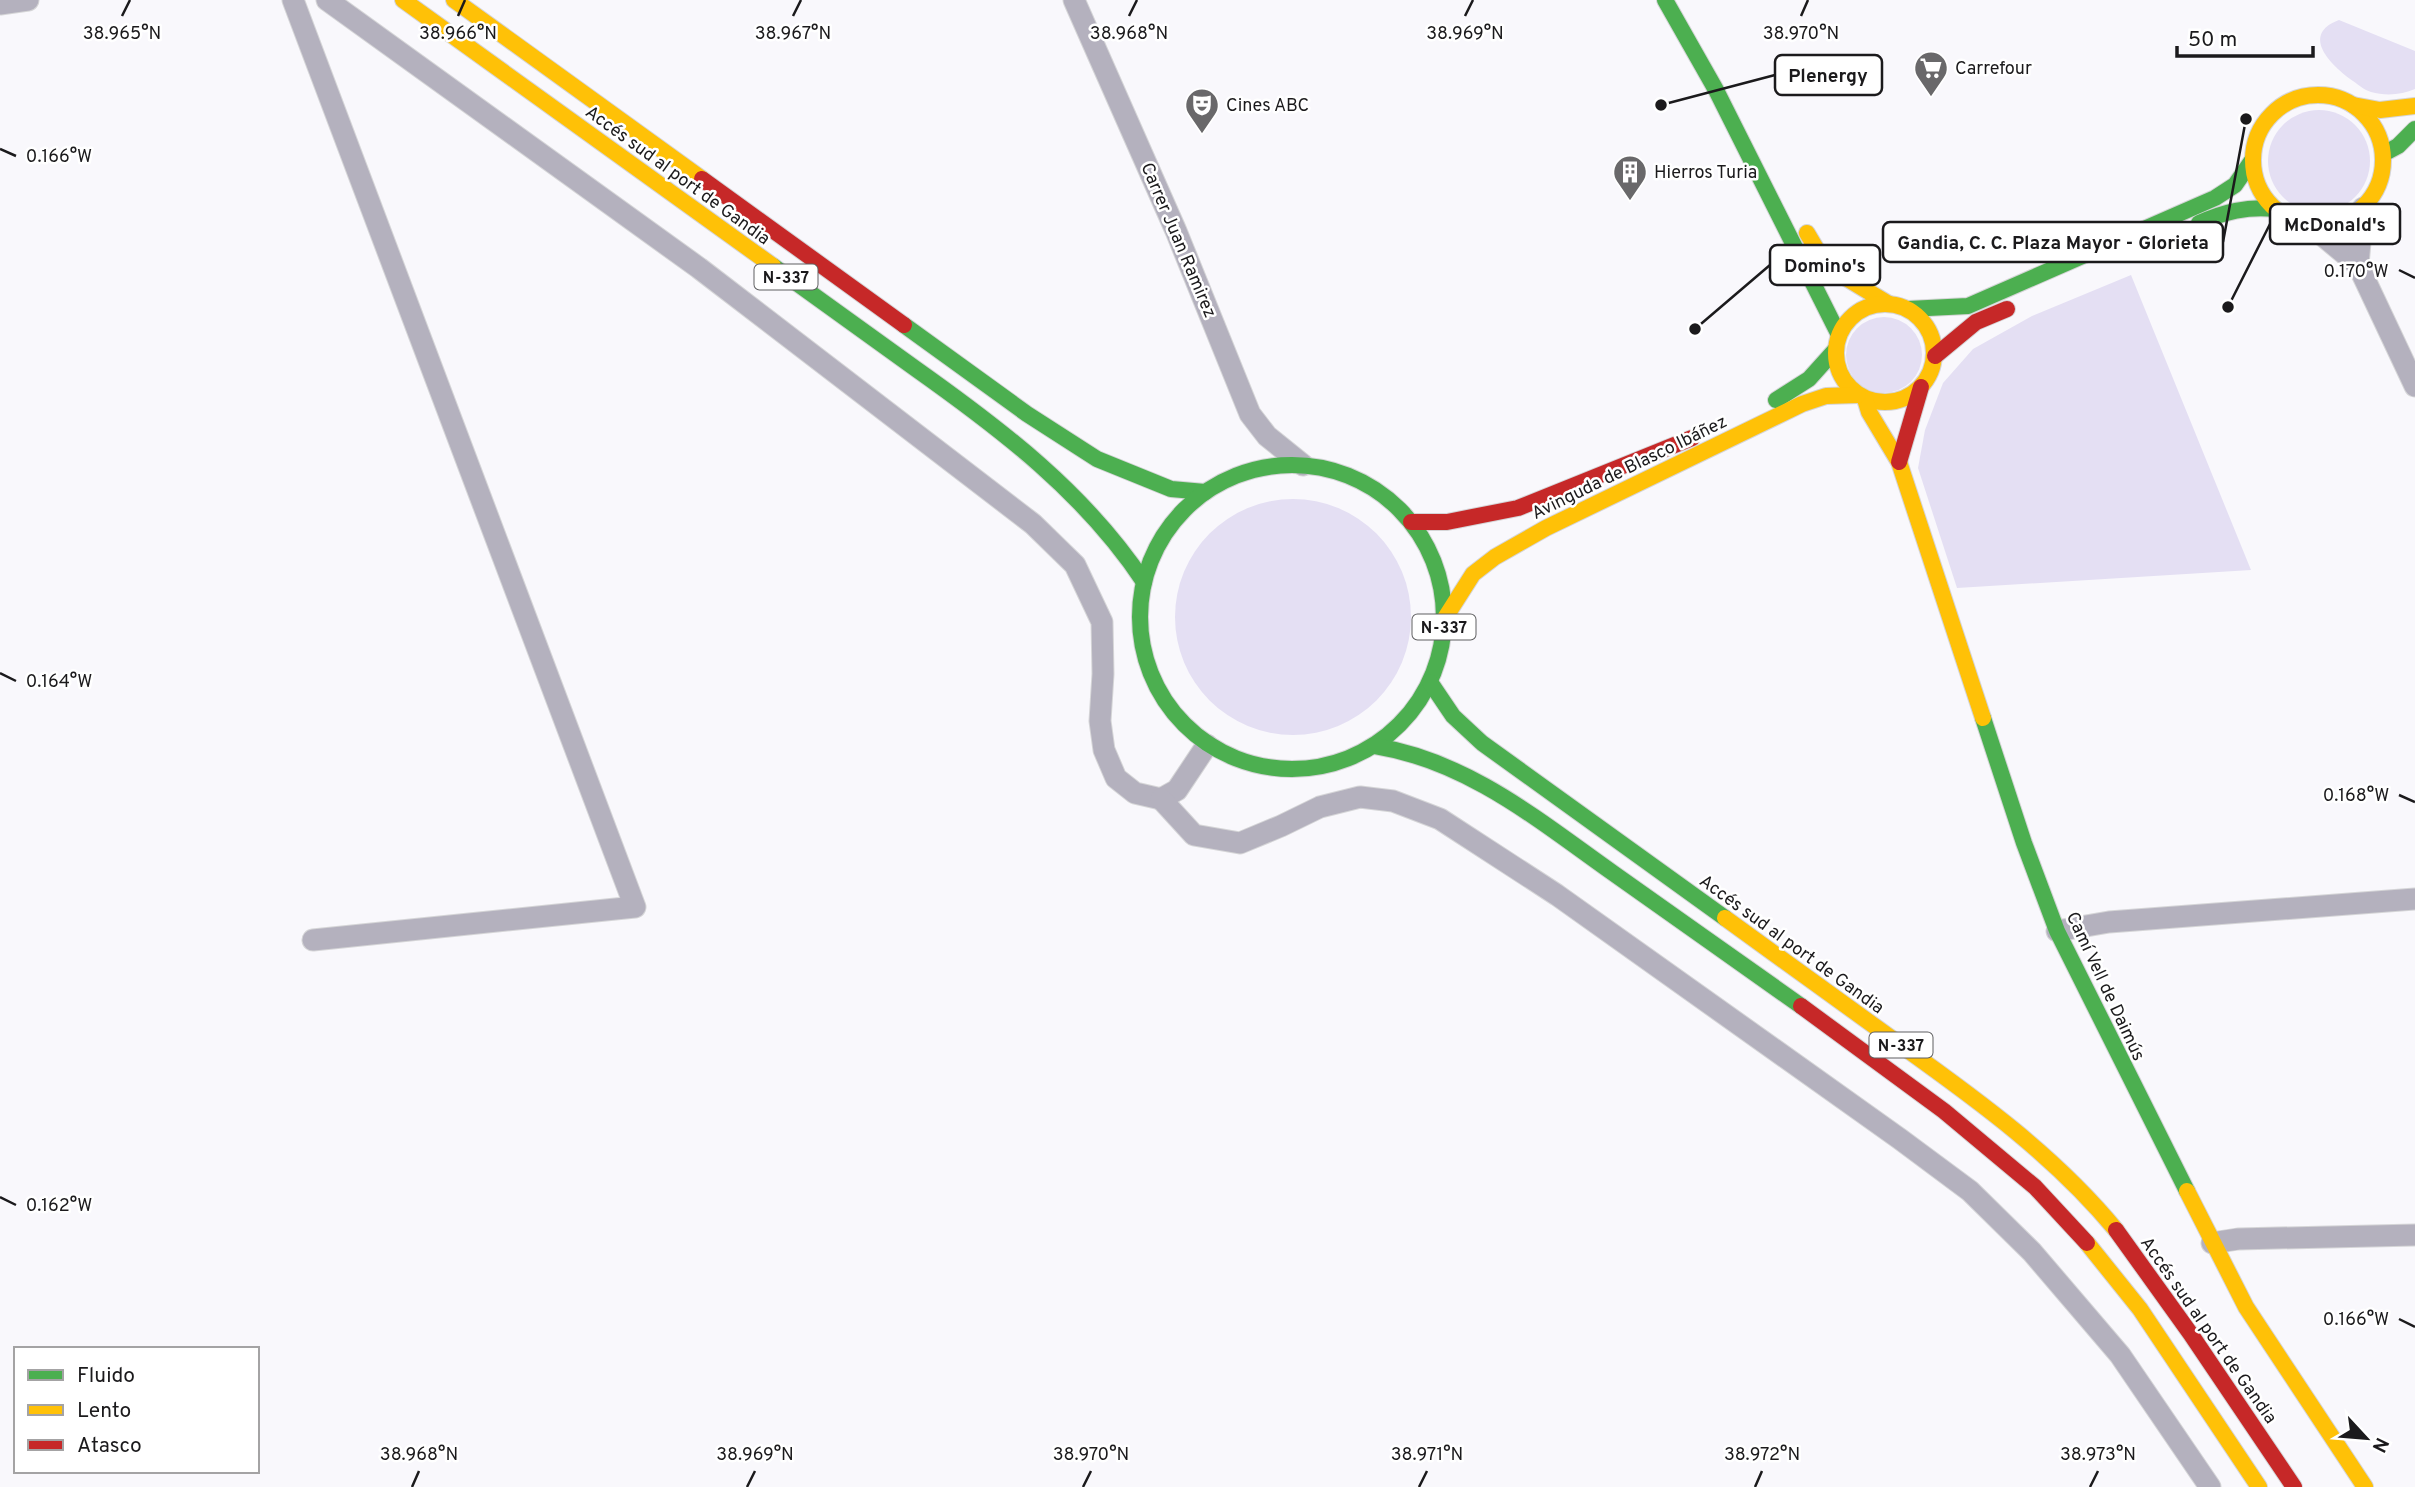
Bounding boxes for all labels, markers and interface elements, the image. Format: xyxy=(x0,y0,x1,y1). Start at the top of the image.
scale bar xyxy=(2177,14,2314,58)
text: 38.965°N xyxy=(83,23,161,46)
text: 38.966°N xyxy=(419,23,497,46)
text: 38.967°N xyxy=(755,23,831,46)
text: 38.968°N xyxy=(1090,23,1168,46)
text: 38.969°N xyxy=(1426,23,1504,46)
text: 38.970°N xyxy=(1763,23,1839,46)
text: 50 m xyxy=(2188,27,2237,54)
supermarket icon: Carrefour xyxy=(1912,49,1950,98)
callout: Plenergy xyxy=(1775,55,1882,95)
place label: Carrefour xyxy=(1955,58,2032,81)
text: Plenergy xyxy=(1788,65,1868,89)
theatre icon: Cines ABC xyxy=(1183,86,1221,135)
place label: Cines ABC xyxy=(1226,95,1309,118)
street label: Accés sud al port de Gandia xyxy=(580,101,774,251)
text: 0.166°W xyxy=(26,146,92,169)
building icon: Hierros Turia xyxy=(1611,153,1649,202)
street label: Carrer Juan Ramirez xyxy=(1134,159,1221,322)
place label: Hierros Turia xyxy=(1654,162,1757,185)
callout: McDonald's xyxy=(2270,204,2400,244)
text: McDonald's xyxy=(2284,214,2386,238)
callout: Gandia, C. C. Plaza Mayor - Glorieta xyxy=(1883,222,2223,262)
text: Gandia, C. C. Plaza Mayor - Glorieta xyxy=(1897,232,2209,256)
callout: Domino's xyxy=(1770,245,1880,285)
text: Domino's xyxy=(1784,255,1866,279)
text: 0.170°W xyxy=(2323,261,2389,284)
road number: N-337 xyxy=(754,264,818,290)
street label: Avinguda de Blasco Ibáñez xyxy=(1528,411,1731,526)
road number: N-337 xyxy=(1412,614,1476,640)
text: 0.164°W xyxy=(26,671,92,694)
text: 0.168°W xyxy=(2323,785,2389,808)
street label: Accés sud al port de Gandia xyxy=(1694,870,1888,1020)
street label: Camí Vell de Daimús xyxy=(2060,908,2149,1065)
road number: N-337 xyxy=(1870,1032,1932,1058)
text: 0.162°W xyxy=(26,1195,92,1218)
street label: Accés sud al port de Gandia xyxy=(2134,1233,2281,1429)
text: 0.166°W xyxy=(2323,1309,2389,1332)
legend xyxy=(14,1347,259,1473)
text: Fluido xyxy=(77,1363,135,1390)
text: Lento xyxy=(77,1398,131,1425)
north arrow xyxy=(2331,1403,2401,1473)
text: Atasco xyxy=(77,1433,142,1460)
text: N xyxy=(2366,1433,2393,1456)
text: 38.968°N xyxy=(380,1444,458,1467)
text: 38.969°N xyxy=(716,1444,794,1467)
text: 38.970°N xyxy=(1053,1444,1129,1467)
text: 38.971°N xyxy=(1391,1444,1463,1467)
text: 38.972°N xyxy=(1724,1444,1800,1467)
text: 38.973°N xyxy=(2060,1444,2136,1467)

